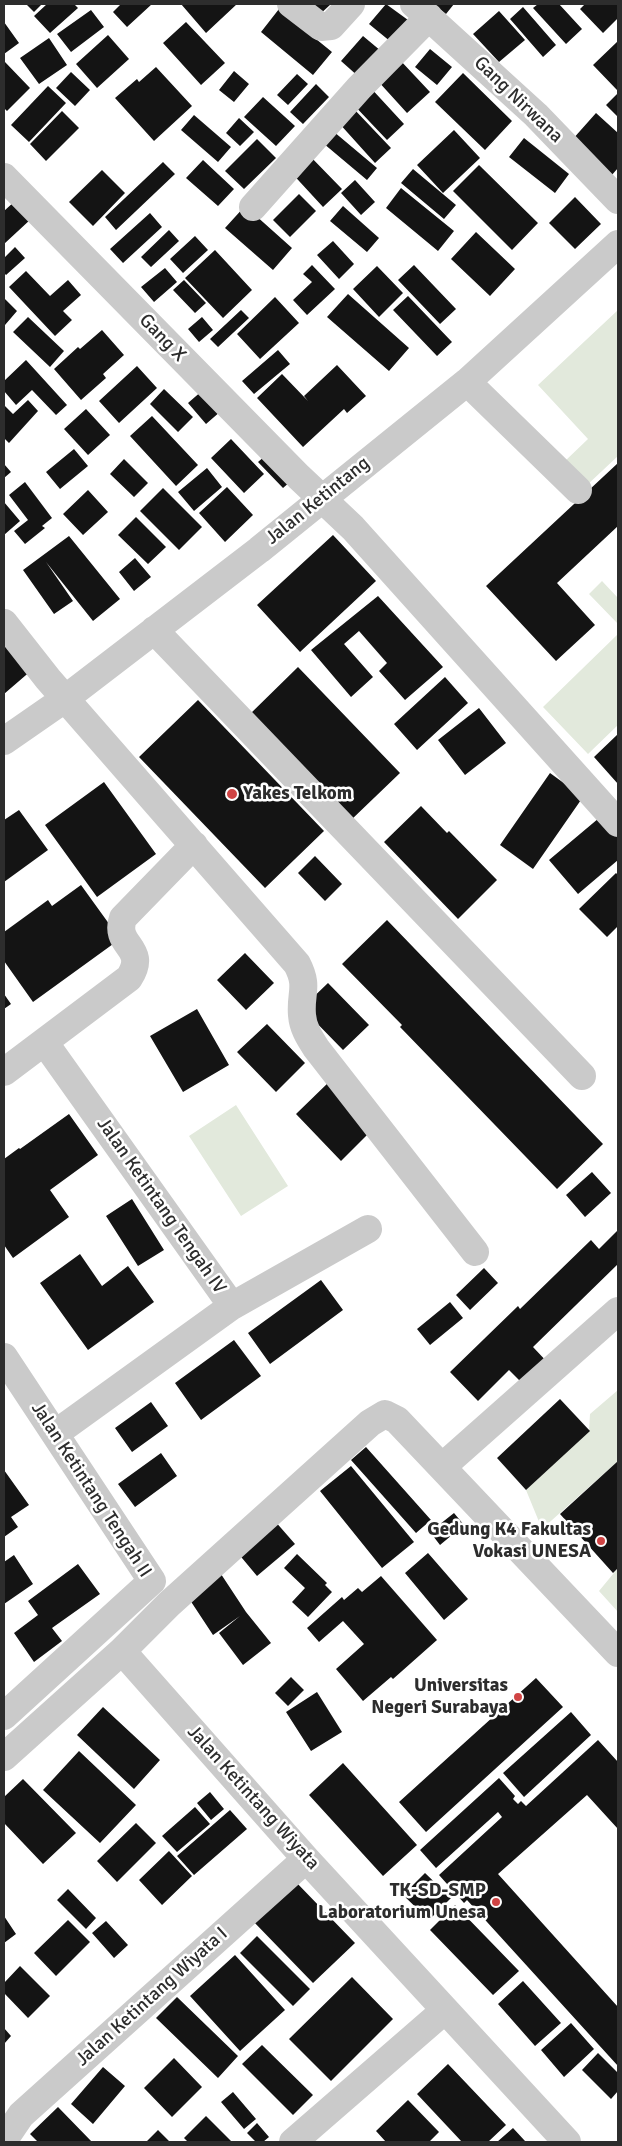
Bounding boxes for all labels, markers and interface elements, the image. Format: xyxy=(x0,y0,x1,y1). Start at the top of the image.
street label: Gang Nirwana xyxy=(469,52,567,148)
street label: Gang X xyxy=(134,309,190,367)
street label: Jalan Ketintang xyxy=(261,452,375,550)
place label: Yakes Telkom xyxy=(243,783,352,805)
marker: Yakes Telkom xyxy=(225,787,239,801)
street label: Jalan Ketintang Tengah IV xyxy=(92,1114,230,1298)
street label: Jalan Ketintang Tengah II xyxy=(26,1398,156,1582)
place label: Gedung K4 Fakultas Vokasi UNESA xyxy=(427,1519,591,1563)
marker: Gedung K4 Fakultas Vokasi UNESA xyxy=(595,1535,607,1547)
place label: Universitas Negeri Surabaya xyxy=(371,1675,508,1719)
marker: Universitas Negeri Surabaya xyxy=(512,1691,524,1703)
street label: Jalan Ketintang Wiyata xyxy=(182,1721,324,1875)
place label: TK-SD-SMP Laboratorium Unesa xyxy=(318,1880,486,1924)
marker: TK-SD-SMP Laboratorium Unesa xyxy=(490,1896,502,1908)
street label: Jalan Ketintang Wiyata I xyxy=(71,1923,233,2071)

